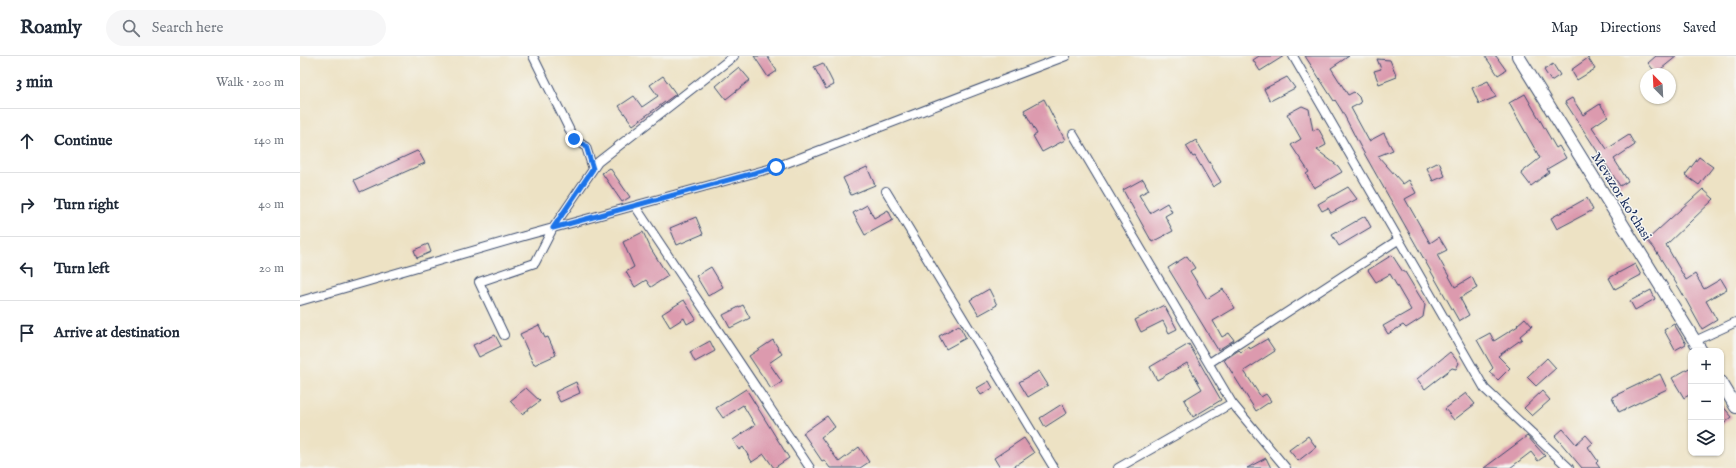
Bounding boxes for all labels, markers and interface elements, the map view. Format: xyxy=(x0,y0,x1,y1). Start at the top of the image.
search box xyxy=(106,10,386,46)
text: Roamly xyxy=(20,16,82,40)
icon: search xyxy=(120,17,142,39)
text: Search here xyxy=(152,18,223,37)
text: Map xyxy=(1551,19,1578,37)
text: Directions xyxy=(1600,19,1661,37)
text: Saved xyxy=(1683,19,1716,37)
north arrow xyxy=(1640,68,1676,104)
text: 3 min xyxy=(16,72,53,93)
text: Walk · 200 m xyxy=(216,74,284,91)
icon: ahead xyxy=(16,130,38,152)
route end xyxy=(565,130,583,148)
text: Continue xyxy=(54,131,112,150)
text: 140 m xyxy=(254,132,284,149)
street label: Mevazor ko'chasi xyxy=(1587,149,1656,244)
route start xyxy=(767,158,785,176)
icon: right xyxy=(16,194,38,216)
text: Turn right xyxy=(54,195,119,214)
text: 40 m xyxy=(258,196,284,213)
icon: left xyxy=(16,258,38,280)
text: Turn left xyxy=(54,259,110,278)
text: 20 m xyxy=(259,260,284,277)
icon: arrive xyxy=(16,322,38,344)
text: Arrive at destination xyxy=(54,323,180,342)
map controls xyxy=(1688,348,1724,456)
button: + xyxy=(1688,348,1724,384)
button: − xyxy=(1688,384,1724,420)
button: layers xyxy=(1688,420,1724,456)

